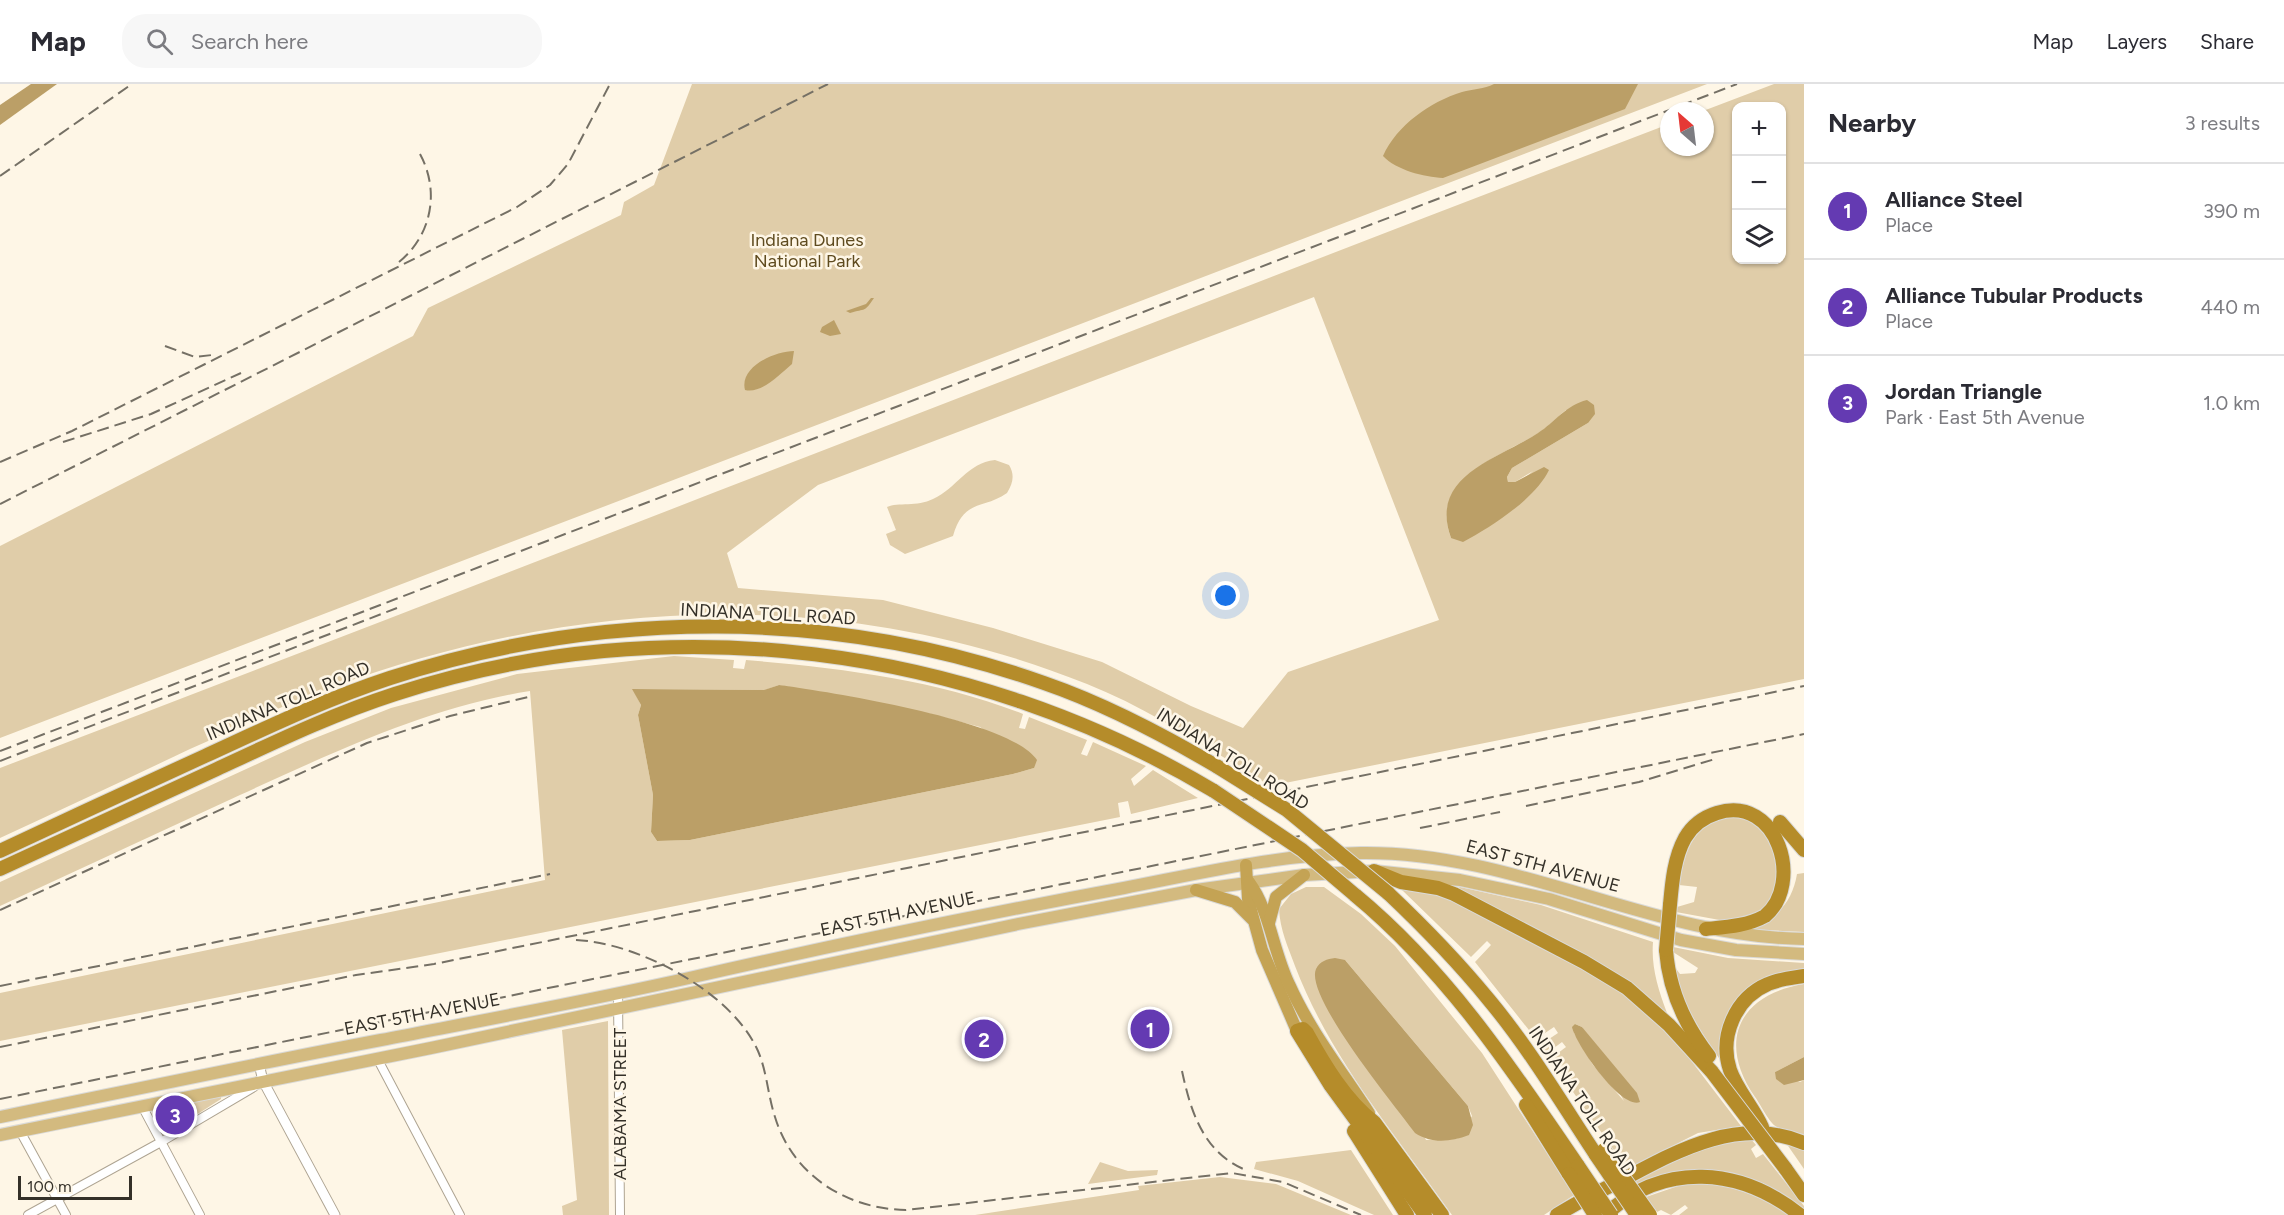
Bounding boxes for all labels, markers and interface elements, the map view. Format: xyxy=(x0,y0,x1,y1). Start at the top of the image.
search box xyxy=(122,14,542,68)
text: Map xyxy=(30,24,86,58)
icon: search xyxy=(143,25,176,58)
text: Search here xyxy=(191,28,308,55)
text: Map xyxy=(2033,29,2073,54)
text: Layers xyxy=(2106,29,2167,54)
text: Share xyxy=(2200,29,2254,54)
north arrow xyxy=(1660,102,1714,156)
map controls xyxy=(1732,102,1786,264)
button: + xyxy=(1732,102,1786,156)
text: Nearby xyxy=(1828,107,1916,139)
text: 3 results xyxy=(2185,111,2260,135)
button: − xyxy=(1732,156,1786,210)
text: Alliance Steel xyxy=(1885,186,2023,213)
text: 1 xyxy=(1843,199,1852,223)
text: 390 m xyxy=(2203,199,2260,223)
button: layers xyxy=(1732,210,1786,264)
text: Place xyxy=(1885,213,1933,237)
park label: Indiana Dunes National Park xyxy=(750,229,864,272)
text: Alliance Tubular Products xyxy=(1885,282,2143,309)
text: 2 xyxy=(1842,295,1853,319)
text: 440 m xyxy=(2200,295,2260,319)
text: Place xyxy=(1885,309,1933,333)
text: Jordan Triangle xyxy=(1885,378,2042,405)
text: 3 xyxy=(1842,391,1853,415)
text: 1.0 km xyxy=(2203,391,2260,415)
text: Park · East 5th Avenue xyxy=(1885,405,2085,429)
your location xyxy=(1211,581,1240,610)
street label: INDIANA TOLL ROAD xyxy=(680,598,856,630)
street label: INDIANA TOLL ROAD xyxy=(203,657,373,745)
street label: INDIANA TOLL ROAD xyxy=(1153,703,1313,815)
street label: EAST 5TH AVENUE xyxy=(1464,835,1622,897)
street label: EAST 5TH AVENUE xyxy=(818,887,978,941)
street label: EAST 5TH AVENUE xyxy=(342,988,502,1040)
pin: 1 xyxy=(1130,1006,1170,1052)
pin: 2 xyxy=(964,1016,1004,1062)
street label: INDIANA TOLL ROAD xyxy=(1524,1022,1640,1180)
street label: ALABAMA STREET xyxy=(609,1028,631,1180)
pin: 3 xyxy=(156,1092,195,1138)
scale bar xyxy=(18,1173,132,1200)
text: 100 m xyxy=(27,1177,72,1196)

